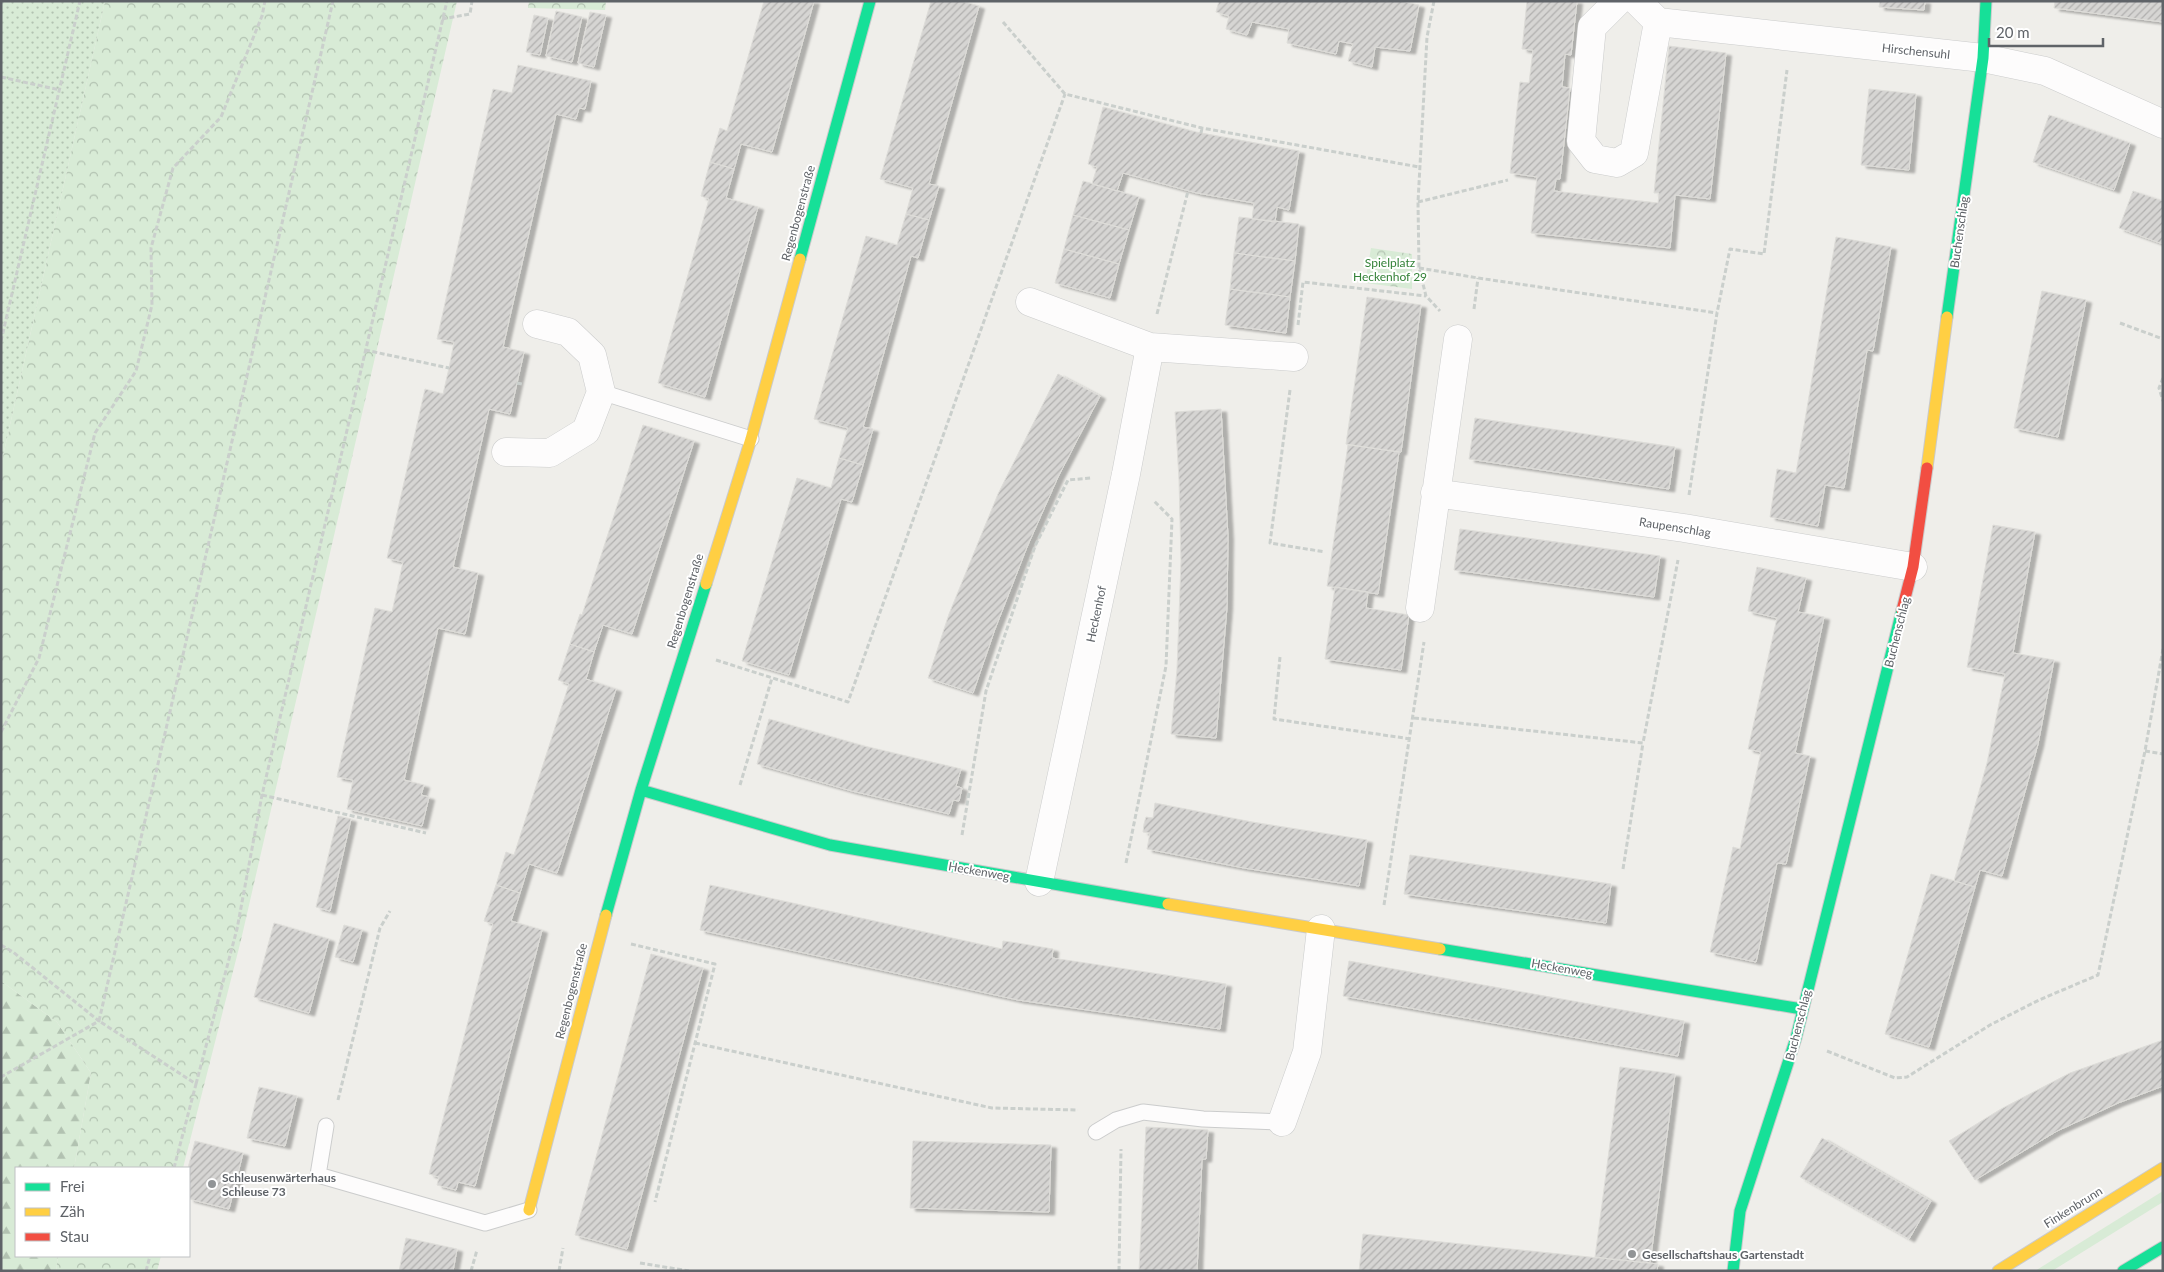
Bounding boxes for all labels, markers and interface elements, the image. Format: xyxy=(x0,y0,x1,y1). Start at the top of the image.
scale bar xyxy=(1989,15,2103,47)
text: 20 m xyxy=(1996,23,2030,41)
street label: Hirschensuhl xyxy=(1881,40,1951,62)
street label: Regenbogenstraße xyxy=(778,164,818,262)
street label: Buchenschlag xyxy=(1947,195,1971,269)
park label: Spielplatz Heckenhof 29 xyxy=(1353,255,1427,284)
street label: Raupenschlag xyxy=(1638,514,1712,540)
street label: Regenbogenstraße xyxy=(663,552,707,650)
street label: Heckenhof xyxy=(1083,584,1109,644)
street label: Buchenschlag xyxy=(1881,595,1913,669)
street label: Heckenweg xyxy=(947,858,1011,884)
street label: Regenbogenstraße xyxy=(552,941,590,1041)
street label: Heckenweg xyxy=(1530,955,1594,981)
street label: Buchenschlag xyxy=(1782,988,1814,1062)
legend xyxy=(15,1167,190,1257)
place label: Schleusenwärterhaus Schleuse 73 xyxy=(222,1170,336,1199)
text: Frei xyxy=(60,1177,85,1195)
marker: Schleusenwärterhaus Schleuse 73 xyxy=(206,1178,218,1190)
street label: Finkenbrunn xyxy=(2041,1183,2105,1231)
text: Zäh xyxy=(60,1202,85,1220)
text: Stau xyxy=(60,1227,89,1245)
place label: Gesellschaftshaus Gartenstadt xyxy=(1642,1247,1805,1262)
marker: Gesellschaftshaus Gartenstadt xyxy=(1626,1248,1638,1260)

